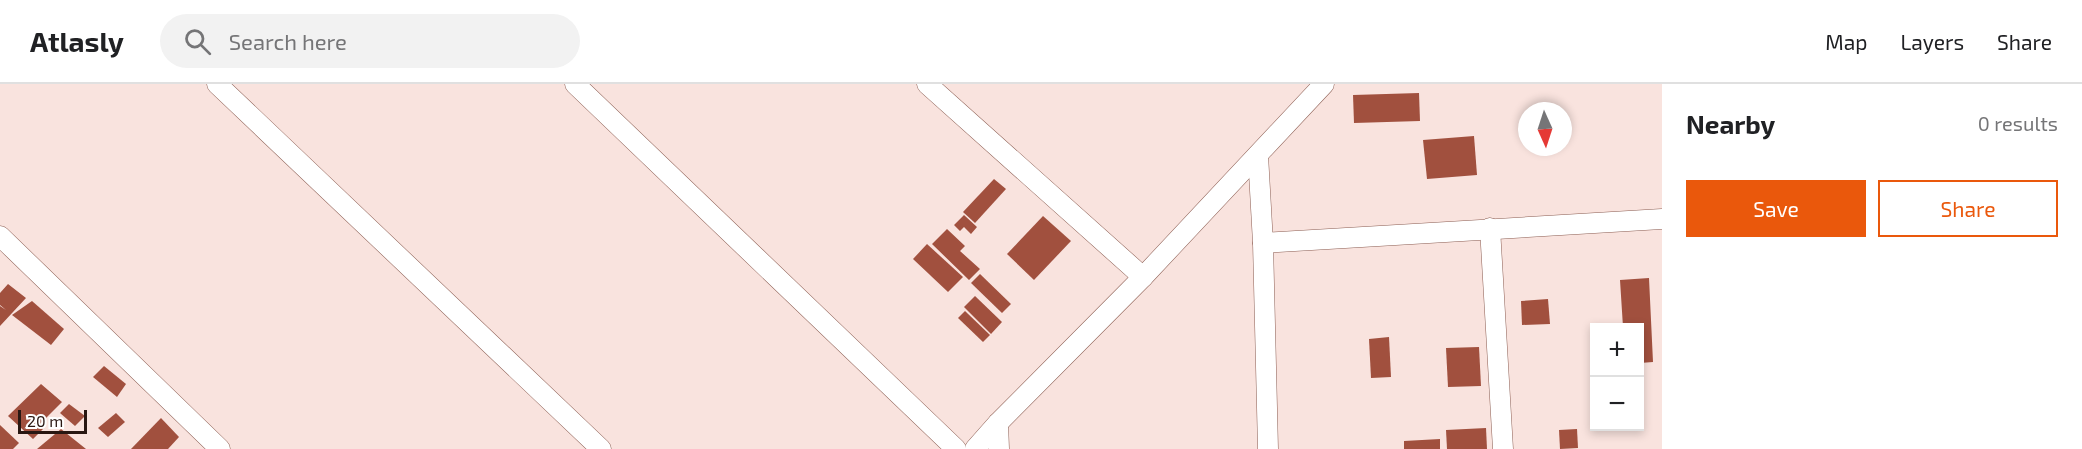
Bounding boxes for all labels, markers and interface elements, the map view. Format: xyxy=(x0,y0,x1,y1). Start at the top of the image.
search box xyxy=(160,14,580,68)
text: Atlasly xyxy=(30,24,124,58)
icon: search xyxy=(181,25,214,58)
text: Search here xyxy=(229,28,347,54)
text: Map xyxy=(1825,29,1867,54)
text: Layers xyxy=(1900,29,1964,54)
text: Share xyxy=(1997,29,2052,54)
north arrow xyxy=(1518,102,1572,156)
text: Nearby xyxy=(1686,108,1775,139)
text: 0 results xyxy=(1978,111,2058,135)
button: Save xyxy=(1686,180,1866,237)
button: Share xyxy=(1878,180,2058,237)
map controls xyxy=(1590,323,1644,431)
button: + xyxy=(1590,323,1644,377)
button: − xyxy=(1590,377,1644,431)
scale bar xyxy=(18,407,87,434)
text: 20 m xyxy=(27,411,63,430)

